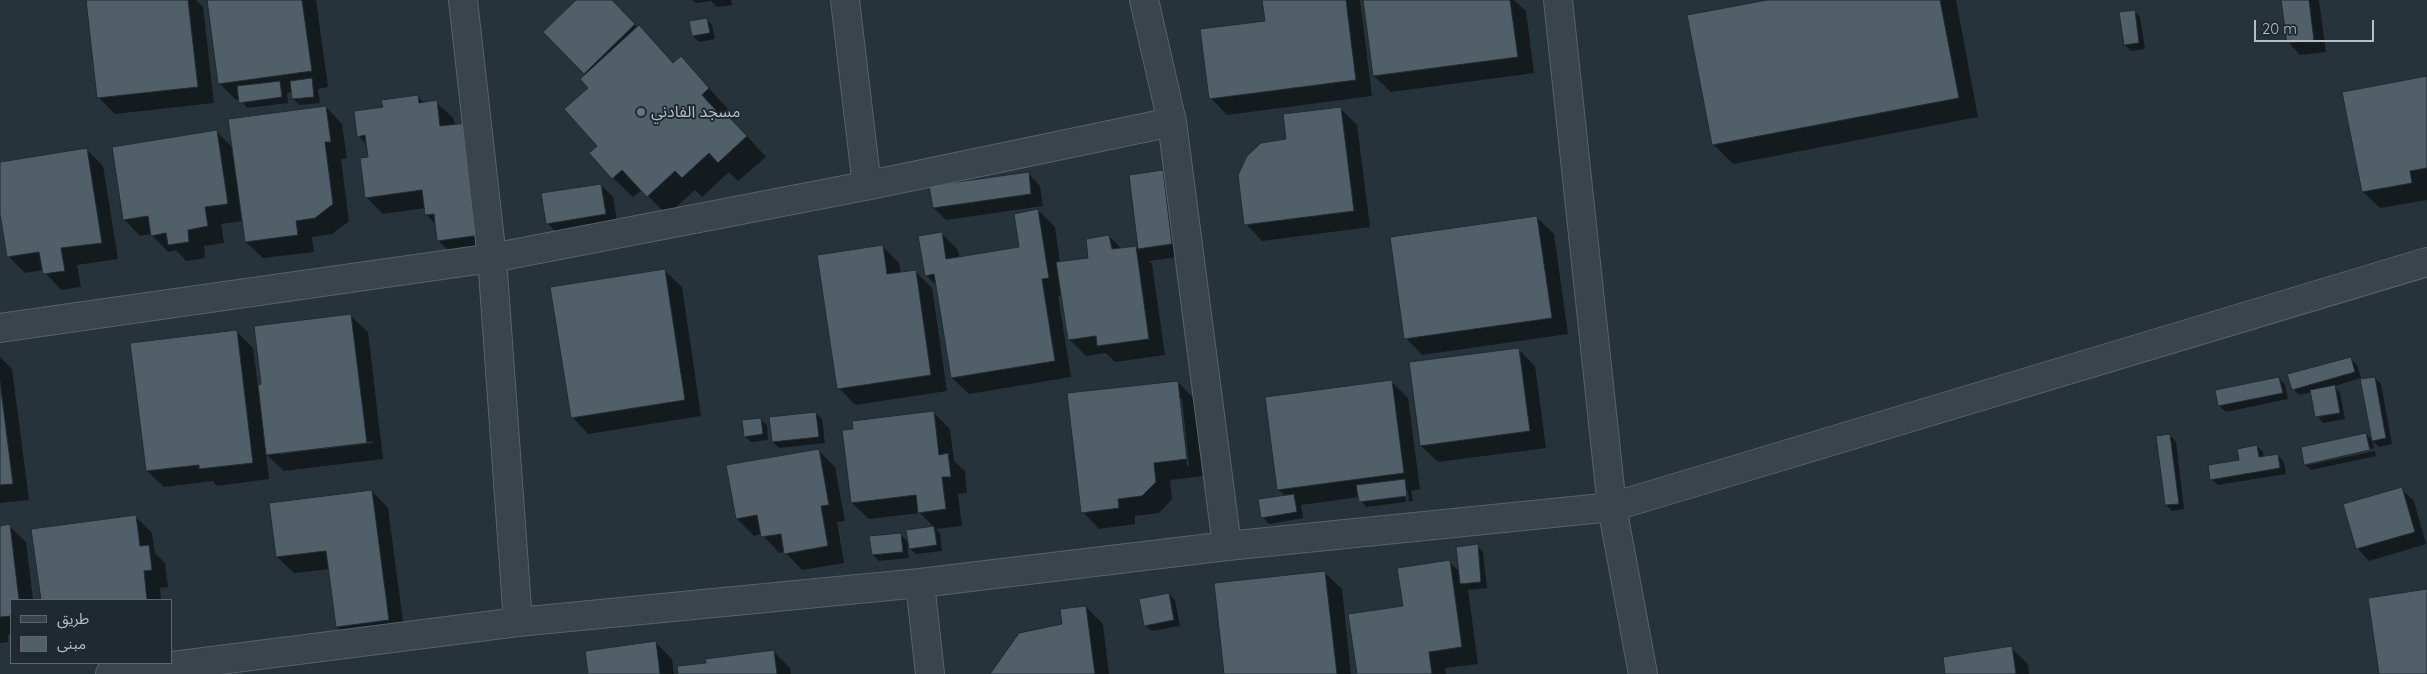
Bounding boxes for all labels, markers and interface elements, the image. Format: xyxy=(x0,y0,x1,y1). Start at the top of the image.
scale bar xyxy=(2257,10,2377,42)
text: 20 m xyxy=(2262,19,2297,38)
place label: مسجد الفادني xyxy=(651,102,740,122)
marker: مسجد الفادني xyxy=(635,106,647,118)
legend xyxy=(10,599,172,664)
text: طريق xyxy=(57,609,89,628)
text: مبنى xyxy=(57,634,86,653)

